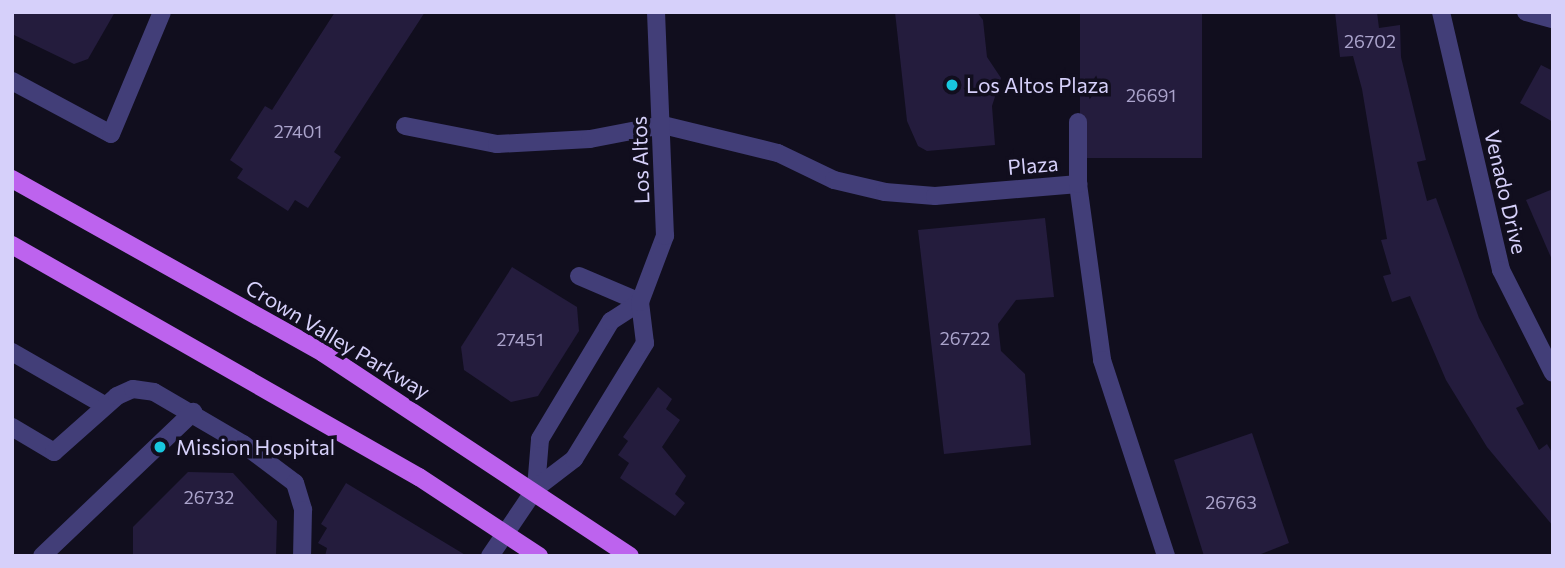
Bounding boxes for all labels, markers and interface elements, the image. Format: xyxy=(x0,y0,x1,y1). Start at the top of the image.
house number: 26702 xyxy=(1344,30,1396,52)
place label: Los Altos Plaza xyxy=(966,72,1109,98)
marker: Los Altos Plaza xyxy=(944,77,960,93)
house number: 26691 xyxy=(1126,84,1176,106)
street label: Los Altos xyxy=(626,116,654,204)
house number: 27401 xyxy=(274,120,322,142)
street label: Venado Drive xyxy=(1479,128,1533,256)
street label: Plaza xyxy=(1007,150,1059,180)
street label: Crown Valley Parkway xyxy=(241,274,435,404)
house number: 26722 xyxy=(940,327,990,349)
house number: 27451 xyxy=(496,328,544,350)
place label: Mission Hospital xyxy=(176,434,335,460)
marker: Mission Hospital xyxy=(150,437,170,457)
house number: 26732 xyxy=(184,486,234,508)
house number: 26763 xyxy=(1205,491,1257,513)

